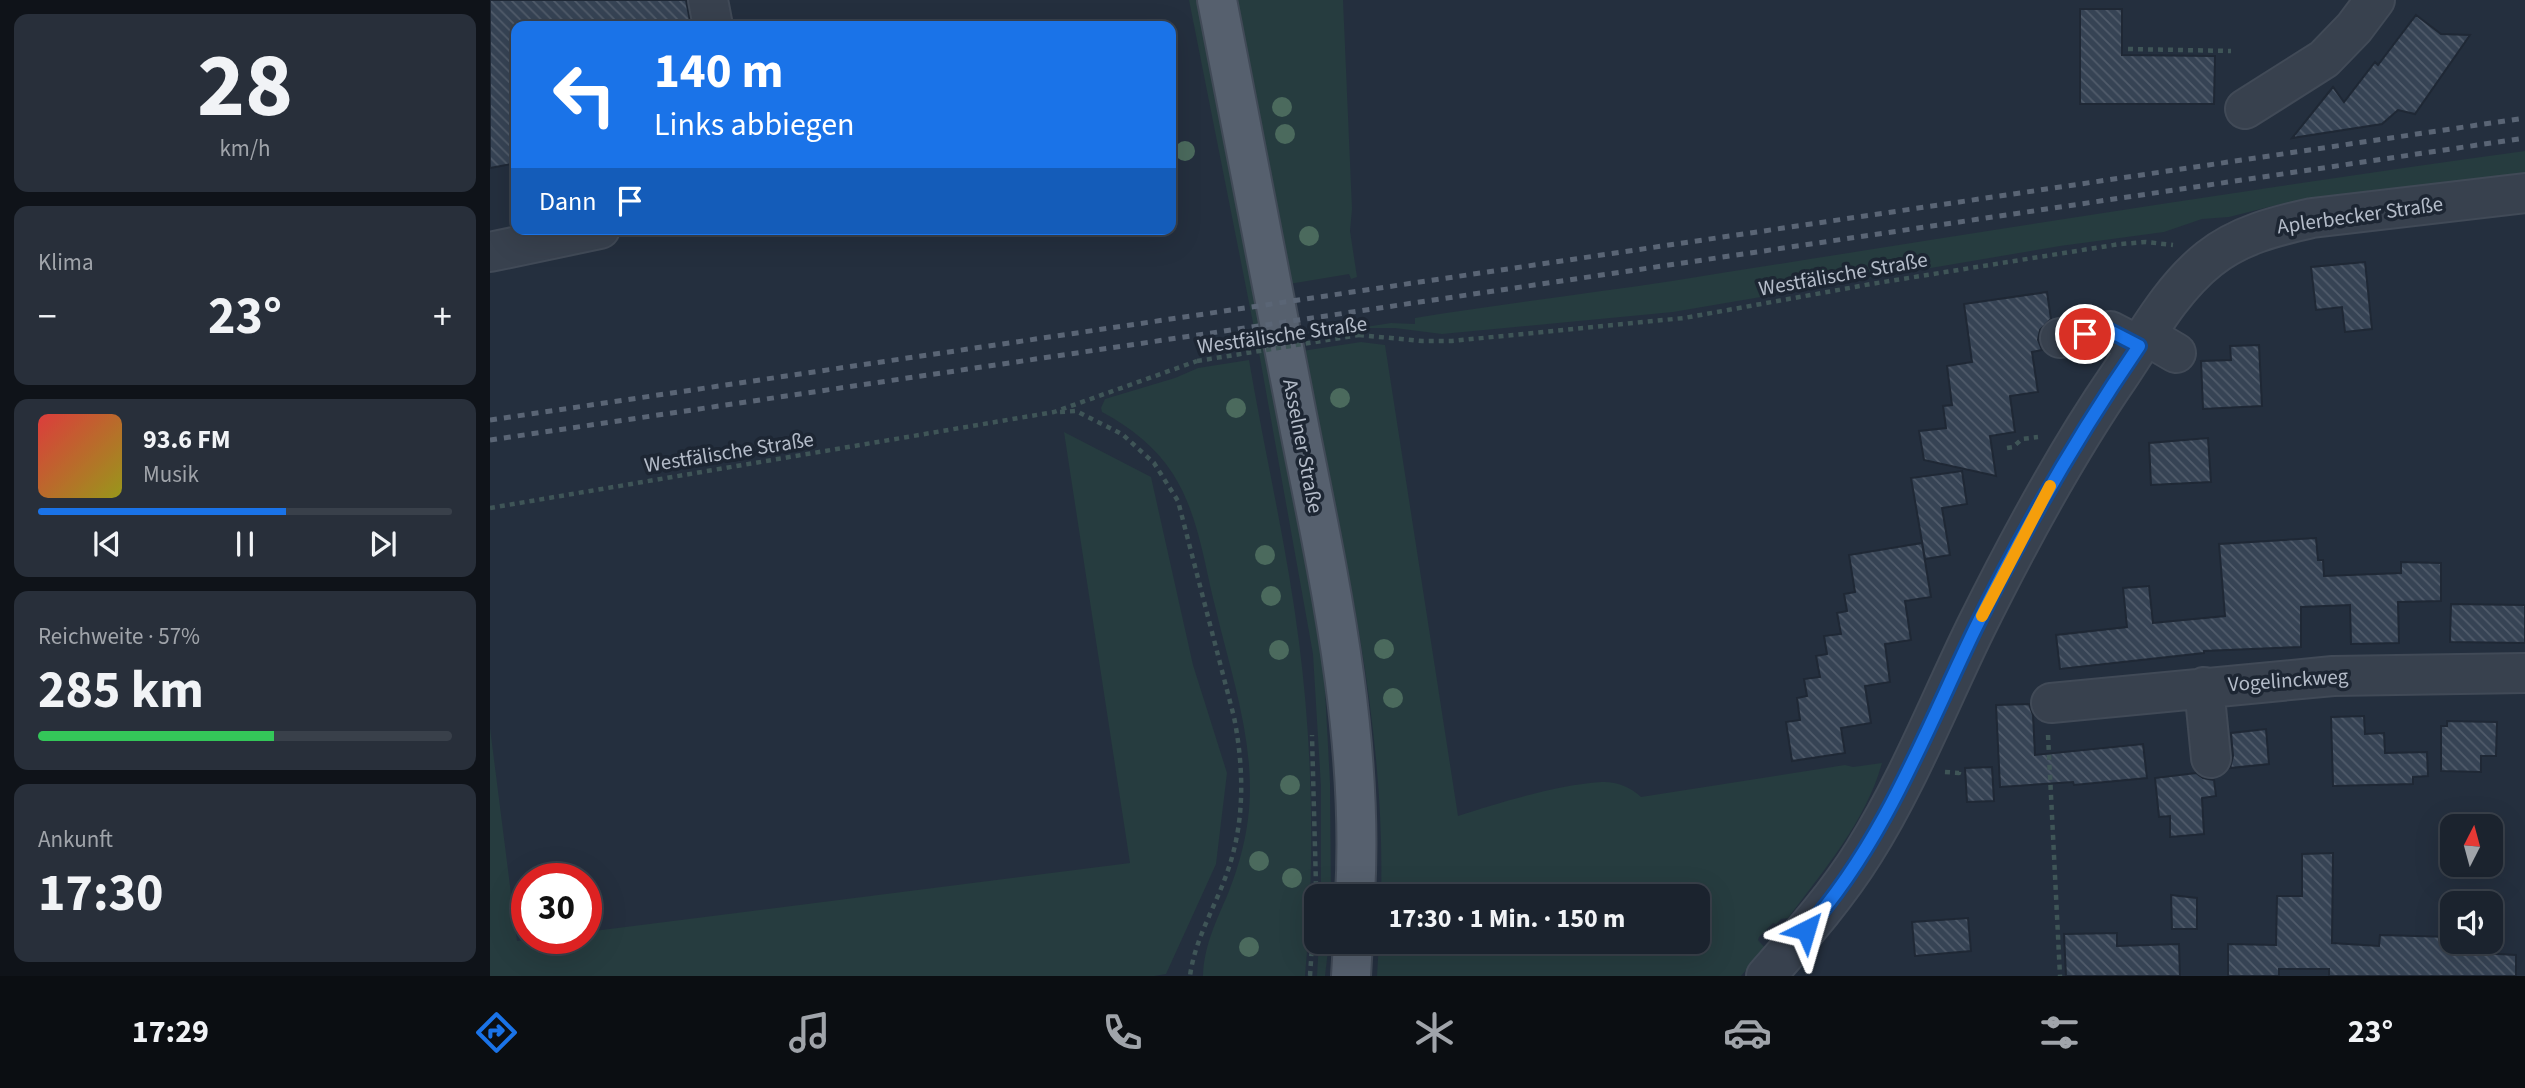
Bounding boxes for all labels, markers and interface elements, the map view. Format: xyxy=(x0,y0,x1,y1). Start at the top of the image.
text: 28 xyxy=(197,22,293,151)
text: 140 m xyxy=(654,37,783,107)
icon: left xyxy=(539,49,630,140)
text: Links abbiegen xyxy=(654,102,855,148)
text: km/h xyxy=(219,132,271,165)
icon: arrive xyxy=(611,182,649,220)
text: Dann xyxy=(539,183,597,220)
street label: Aplerbecker Straße xyxy=(2275,189,2445,241)
street label: Westfälische Straße xyxy=(1756,244,1930,304)
text: Klima xyxy=(38,246,94,279)
text: 23° xyxy=(208,280,282,354)
text: − xyxy=(38,290,57,344)
text: + xyxy=(433,290,452,344)
pin xyxy=(2055,304,2115,364)
street label: Westfälische Straße xyxy=(1195,308,1369,362)
icon: arrive xyxy=(2066,315,2104,353)
street label: Asselner Straße xyxy=(1275,376,1331,516)
text: 93.6 FM xyxy=(143,421,231,458)
street label: Westfälische Straße xyxy=(642,424,816,480)
text: Musik xyxy=(143,458,199,491)
icon: previous xyxy=(88,525,126,563)
icon: pause xyxy=(226,525,264,563)
icon: next xyxy=(364,525,402,563)
text: Reichweite · 57% xyxy=(38,620,200,653)
text: 285 km xyxy=(38,654,204,728)
street label: Vogelinckweg xyxy=(2227,661,2350,699)
north arrow xyxy=(2440,814,2502,877)
map controls xyxy=(2440,814,2503,954)
text: Ankunft xyxy=(38,823,113,856)
text: 17:30 xyxy=(38,857,163,931)
speed limit sign: 30 xyxy=(511,863,602,954)
button: sound xyxy=(2440,891,2503,954)
position arrow xyxy=(1769,893,1843,967)
text: 17:30 · 1 Min. · 150 m xyxy=(1389,900,1625,937)
icon: directions xyxy=(472,1008,521,1057)
icon: music xyxy=(785,1008,834,1057)
icon: phone xyxy=(1098,1008,1147,1057)
icon: climate xyxy=(1410,1008,1459,1057)
icon: car xyxy=(1723,1008,1772,1057)
icon: filters xyxy=(2035,1008,2084,1057)
text: 17:29 xyxy=(132,1009,209,1055)
text: 23° xyxy=(2348,1009,2393,1055)

